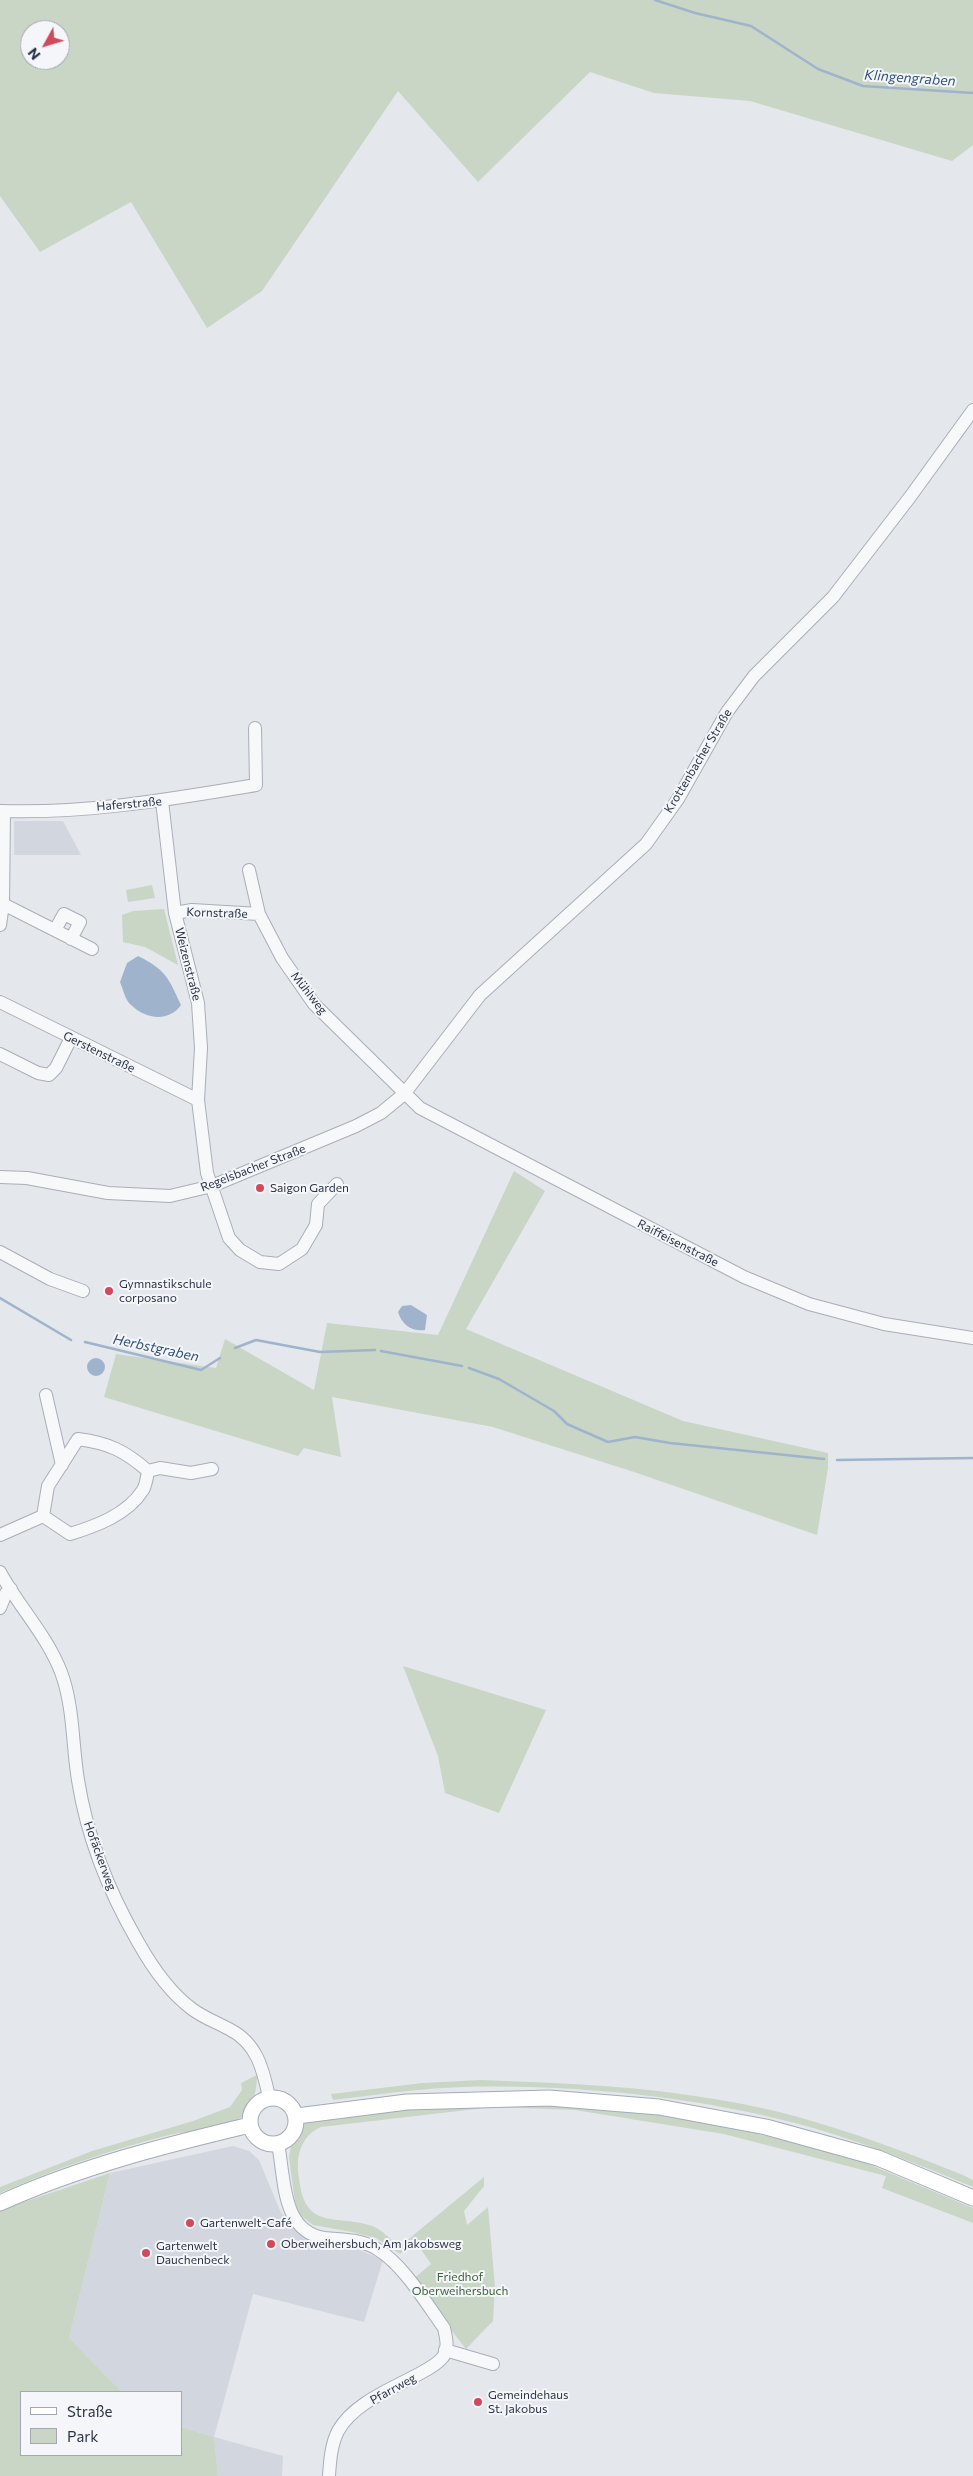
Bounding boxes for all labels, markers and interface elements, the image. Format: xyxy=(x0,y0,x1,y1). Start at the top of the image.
north arrow xyxy=(20,20,70,70)
text: N xyxy=(24,45,44,64)
water label: Klingengraben xyxy=(864,66,956,90)
street label: Krottenbacher Straße xyxy=(661,706,735,816)
street label: Haferstraße xyxy=(96,794,162,814)
street label: Kornstraße xyxy=(186,905,248,921)
street label: Weizenstraße xyxy=(172,926,204,1002)
street label: Mühlweg xyxy=(288,969,330,1017)
street label: Gerstenstraße xyxy=(61,1028,137,1076)
street label: Regelsbacher Straße xyxy=(199,1141,307,1195)
place label: Saigon Garden xyxy=(270,1181,349,1195)
marker: Saigon Garden xyxy=(254,1182,266,1194)
street label: Raiffeisenstraße xyxy=(635,1216,721,1270)
place label: Gymnastikschule corposano xyxy=(119,1277,212,1305)
marker: Gymnastikschule corposano xyxy=(103,1285,115,1297)
water label: Herbstgraben xyxy=(111,1331,201,1365)
street label: Hofäckerweg xyxy=(81,1820,119,1892)
place label: Gartenwelt-Café xyxy=(200,2216,292,2230)
marker: Gartenwelt-Café xyxy=(184,2217,196,2229)
place label: Oberweihersbuch, Am Jakobsweg xyxy=(281,2237,462,2251)
marker: Oberweihersbuch, Am Jakobsweg xyxy=(265,2238,277,2250)
place label: Gartenwelt Dauchenbeck xyxy=(156,2239,230,2267)
marker: Gartenwelt Dauchenbeck xyxy=(140,2247,152,2259)
park label: Friedhof Oberweihersbuch xyxy=(412,2270,508,2298)
street label: Pfarrweg xyxy=(368,2371,418,2407)
place label: Gemeindehaus St. Jakobus xyxy=(488,2388,568,2416)
legend xyxy=(20,2391,182,2456)
marker: Gemeindehaus St. Jakobus xyxy=(472,2396,484,2408)
text: Straße xyxy=(67,2402,113,2420)
text: Park xyxy=(67,2427,98,2445)

